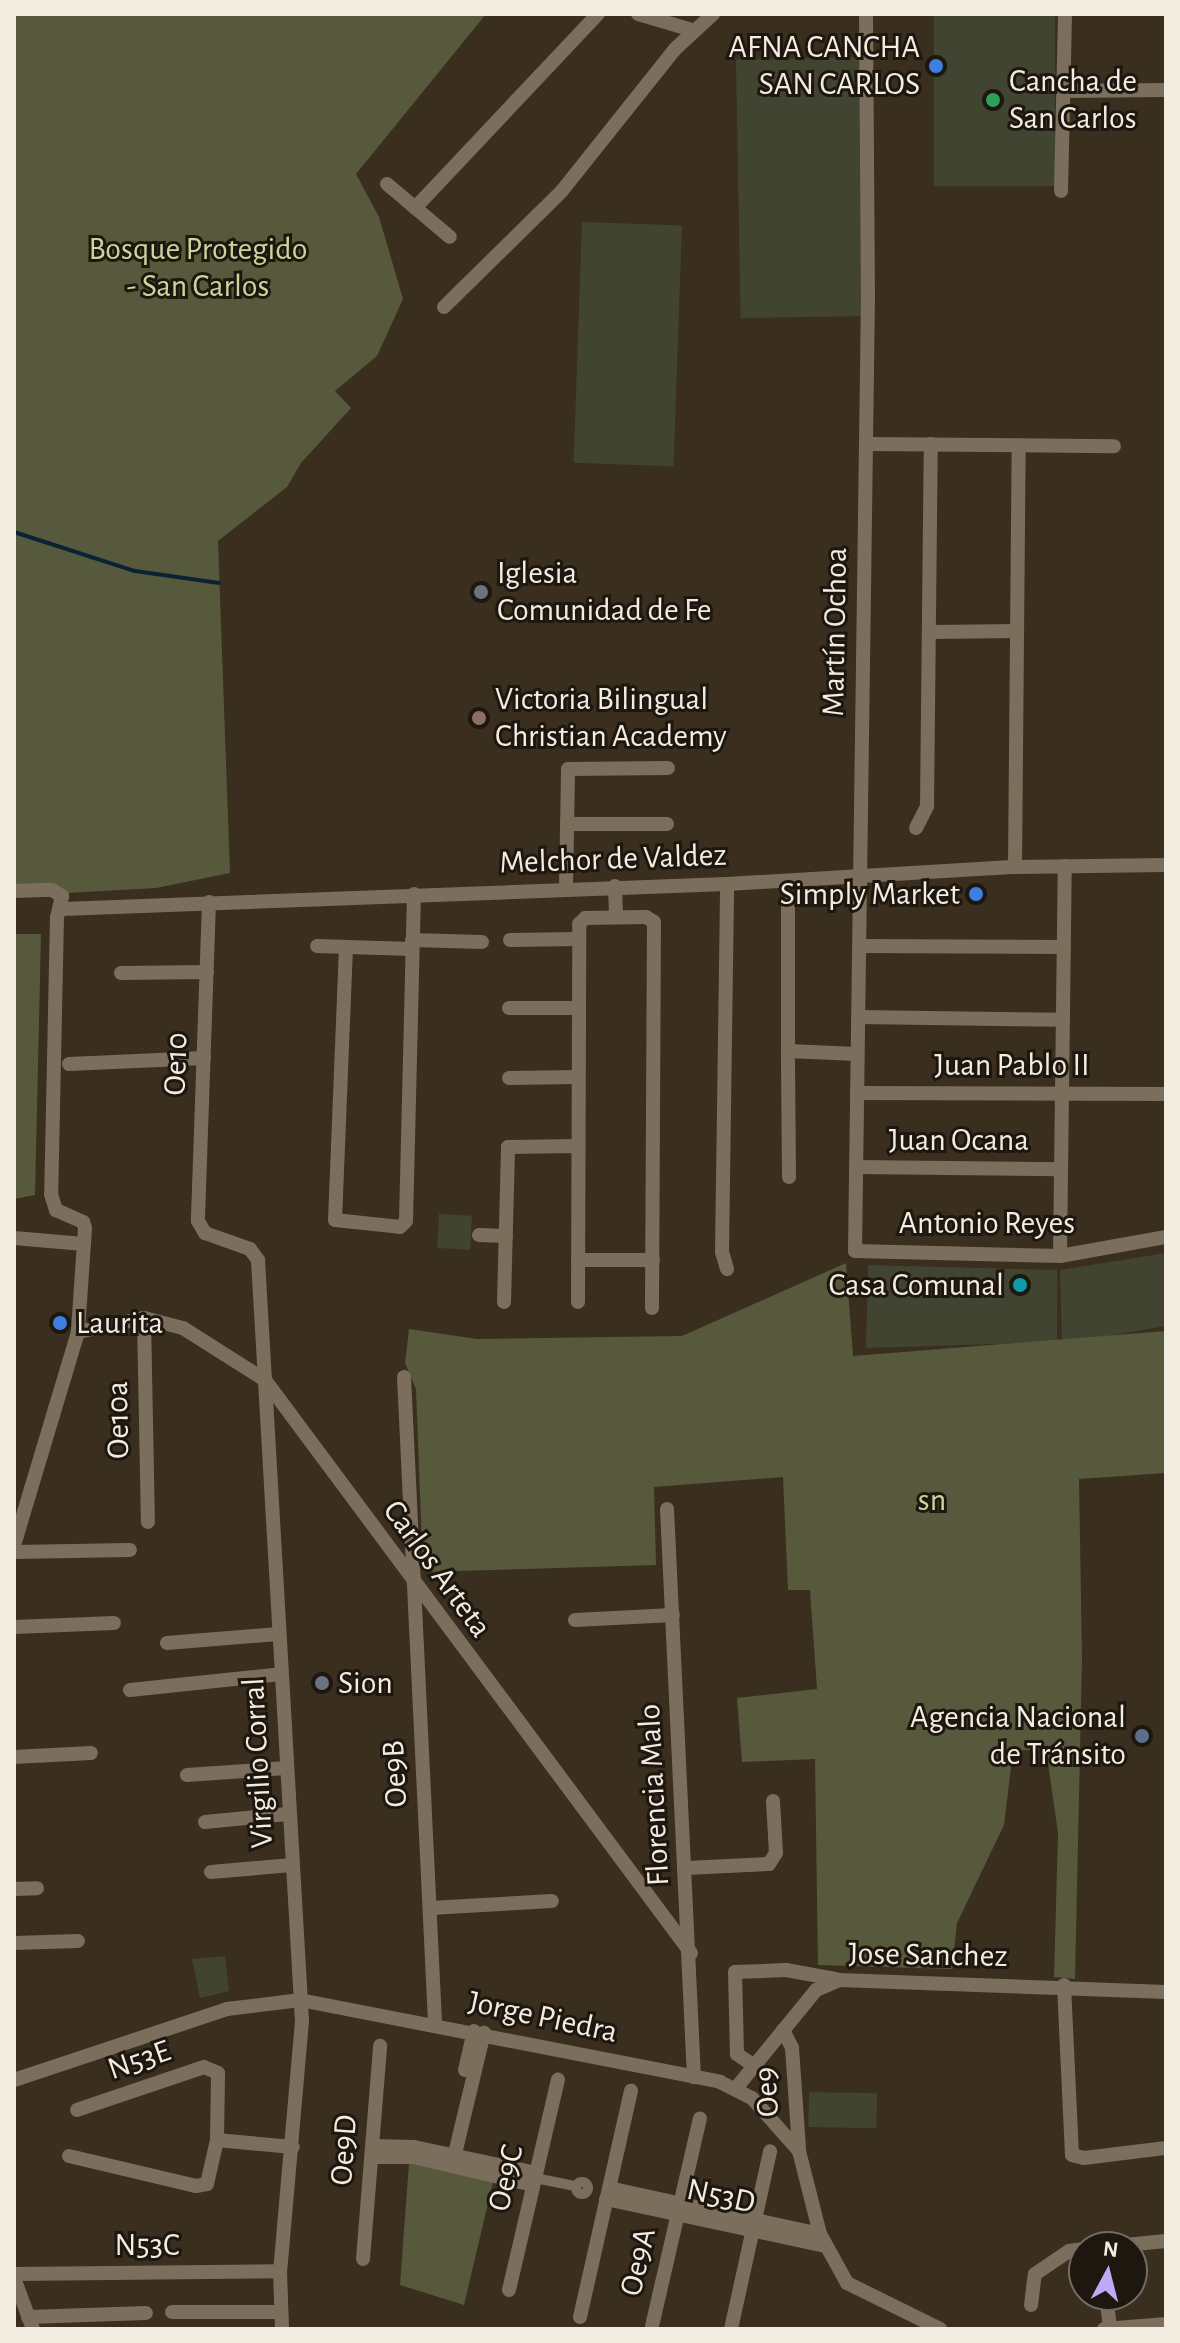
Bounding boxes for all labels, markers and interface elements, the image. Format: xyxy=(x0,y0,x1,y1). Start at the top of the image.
place label: AFNA CANCHA SAN CARLOS xyxy=(729,29,920,104)
marker: AFNA CANCHA SAN CARLOS xyxy=(927,57,945,75)
place label: Cancha de San Carlos xyxy=(1009,63,1137,138)
marker: Cancha de San Carlos xyxy=(984,91,1002,109)
park label: Bosque Protegido - San Carlos xyxy=(88,231,308,306)
street label: Martín Ochoa xyxy=(814,547,856,717)
place label: Iglesia Comunidad de Fe xyxy=(497,555,712,630)
marker: Iglesia Comunidad de Fe xyxy=(472,583,490,601)
place label: Victoria Bilingual Christian Academy xyxy=(495,681,727,756)
marker: Victoria Bilingual Christian Academy xyxy=(470,709,488,727)
street label: Melchor de Valdez xyxy=(499,836,727,882)
place label: Simply Market xyxy=(780,875,960,913)
marker: Simply Market xyxy=(967,885,985,903)
street label: Oe10 xyxy=(156,1032,196,1096)
street label: Juan Pablo II xyxy=(934,1046,1090,1084)
street label: Juan Ocana xyxy=(889,1121,1029,1159)
street label: Antonio Reyes xyxy=(899,1204,1075,1242)
place label: Casa Comunal xyxy=(828,1266,1004,1304)
marker: Casa Comunal xyxy=(1011,1276,1029,1294)
place label: Laurita xyxy=(76,1304,163,1342)
marker: Laurita xyxy=(51,1314,69,1332)
street label: Oe10a xyxy=(98,1381,138,1459)
park label: sn xyxy=(918,1481,946,1519)
street label: Carlos Arteta xyxy=(374,1493,500,1645)
place label: Sion xyxy=(338,1664,393,1702)
marker: Sion xyxy=(313,1674,331,1692)
street label: Virgilio Corral xyxy=(234,1677,282,1849)
place label: Agencia Nacional de Tránsito xyxy=(910,1699,1126,1774)
street label: Florencia Malo xyxy=(630,1703,678,1887)
marker: Agencia Nacional de Tránsito xyxy=(1133,1727,1151,1745)
street label: Oe9B xyxy=(374,1739,416,1809)
street label: Jose Sanchez xyxy=(848,1934,1008,1976)
street label: Jorge Piedra xyxy=(465,1983,621,2051)
street label: N53E xyxy=(103,2031,175,2089)
street label: Oe9 xyxy=(746,2066,788,2118)
street label: Oe9D xyxy=(322,2113,366,2187)
street label: Oe9C xyxy=(480,2141,532,2215)
street label: N53D xyxy=(683,2170,759,2222)
street label: Oe9A xyxy=(612,2224,664,2300)
street label: N53C xyxy=(114,2226,180,2264)
north arrow xyxy=(1068,2231,1148,2311)
text: N xyxy=(1102,2237,1120,2261)

